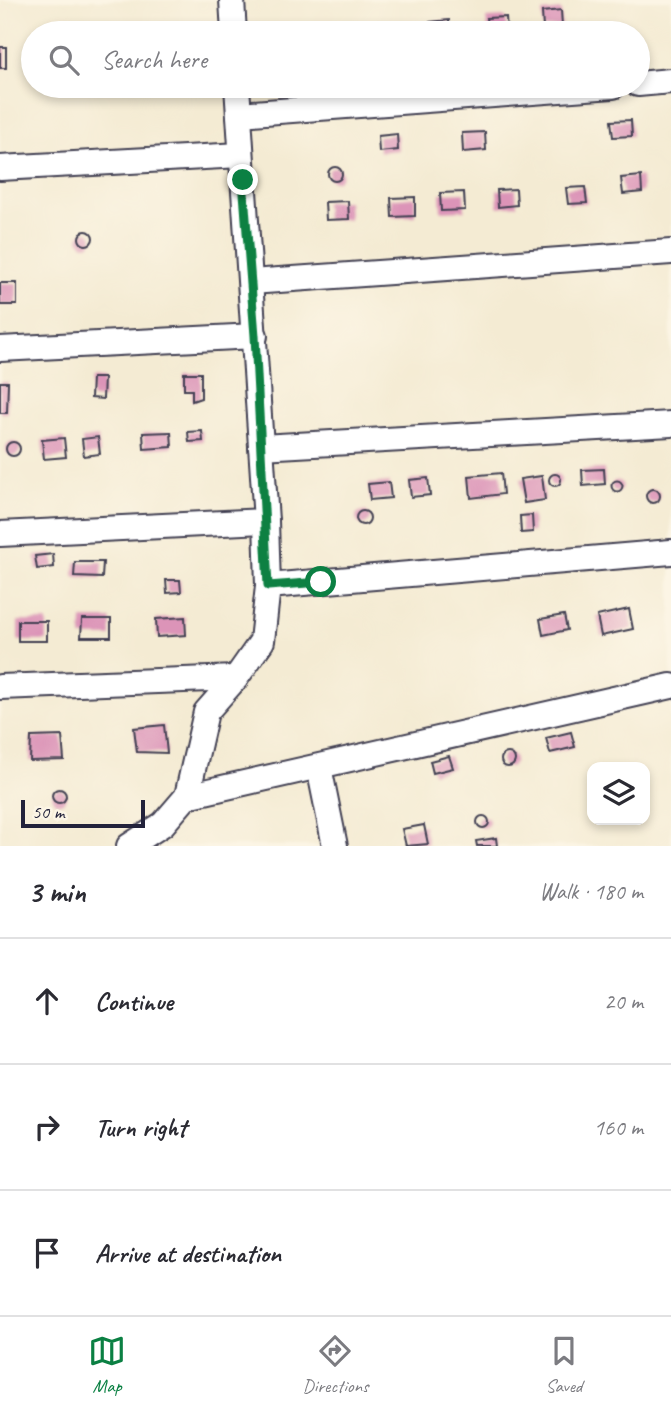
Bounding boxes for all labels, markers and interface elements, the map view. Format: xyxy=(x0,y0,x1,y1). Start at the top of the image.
search box xyxy=(21,21,650,98)
icon: search xyxy=(45,41,83,79)
text: Search here xyxy=(101,43,207,76)
route end xyxy=(227,164,258,195)
route start xyxy=(305,566,336,597)
map controls xyxy=(587,762,650,825)
button: layers xyxy=(587,762,650,825)
scale bar xyxy=(21,797,145,829)
text: 50 m xyxy=(32,800,64,824)
text: 3 min xyxy=(28,873,85,911)
text: Walk · 180 m xyxy=(539,877,643,906)
icon: ahead xyxy=(28,982,66,1020)
text: Continue xyxy=(95,985,173,1018)
text: 20 m xyxy=(604,987,643,1016)
icon: right xyxy=(28,1108,66,1146)
text: Turn right xyxy=(95,1111,186,1144)
text: 160 m xyxy=(594,1113,643,1142)
icon: arrive xyxy=(28,1234,66,1272)
text: Arrive at destination xyxy=(95,1237,281,1270)
tab: Map xyxy=(88,1332,126,1398)
tab: Directions xyxy=(302,1332,369,1398)
tab: Saved xyxy=(545,1332,583,1398)

